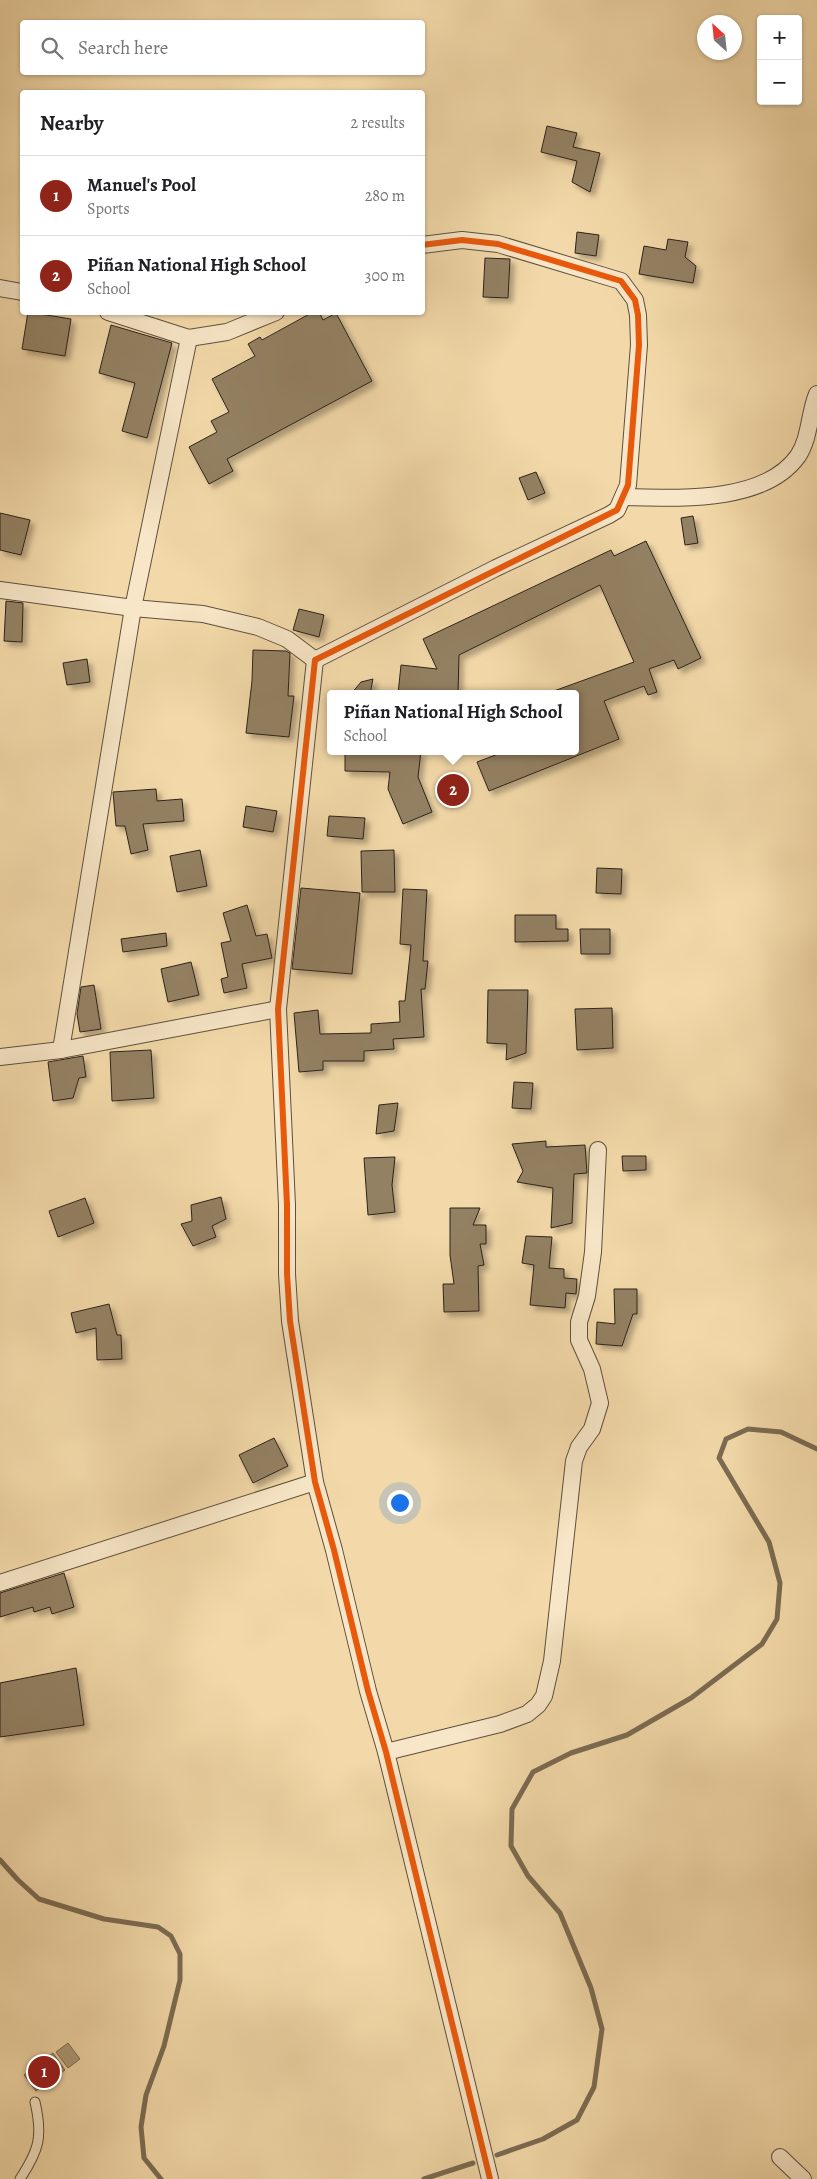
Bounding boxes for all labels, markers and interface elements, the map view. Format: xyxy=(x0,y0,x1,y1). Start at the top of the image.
north arrow xyxy=(697,15,742,60)
map controls xyxy=(757,15,802,105)
button: + xyxy=(757,15,802,60)
search box xyxy=(20,20,425,75)
icon: search xyxy=(38,34,66,62)
text: Search here xyxy=(78,35,168,61)
button: − xyxy=(757,60,802,105)
text: Nearby xyxy=(40,109,103,137)
text: 2 results xyxy=(350,112,405,134)
text: Manuel's Pool xyxy=(87,172,196,198)
text: 1 xyxy=(53,185,59,207)
text: 280 m xyxy=(365,185,405,207)
text: Sports xyxy=(87,198,130,220)
text: Piñan National High School xyxy=(87,252,306,278)
text: 2 xyxy=(52,265,60,287)
text: 300 m xyxy=(365,265,405,287)
text: School xyxy=(87,278,130,300)
popup xyxy=(327,690,579,755)
text: Piñan National High School xyxy=(344,699,562,725)
text: School xyxy=(344,725,387,747)
pin: 2 xyxy=(437,771,469,809)
your location xyxy=(387,1490,413,1516)
pin: 1 xyxy=(28,2053,60,2091)

